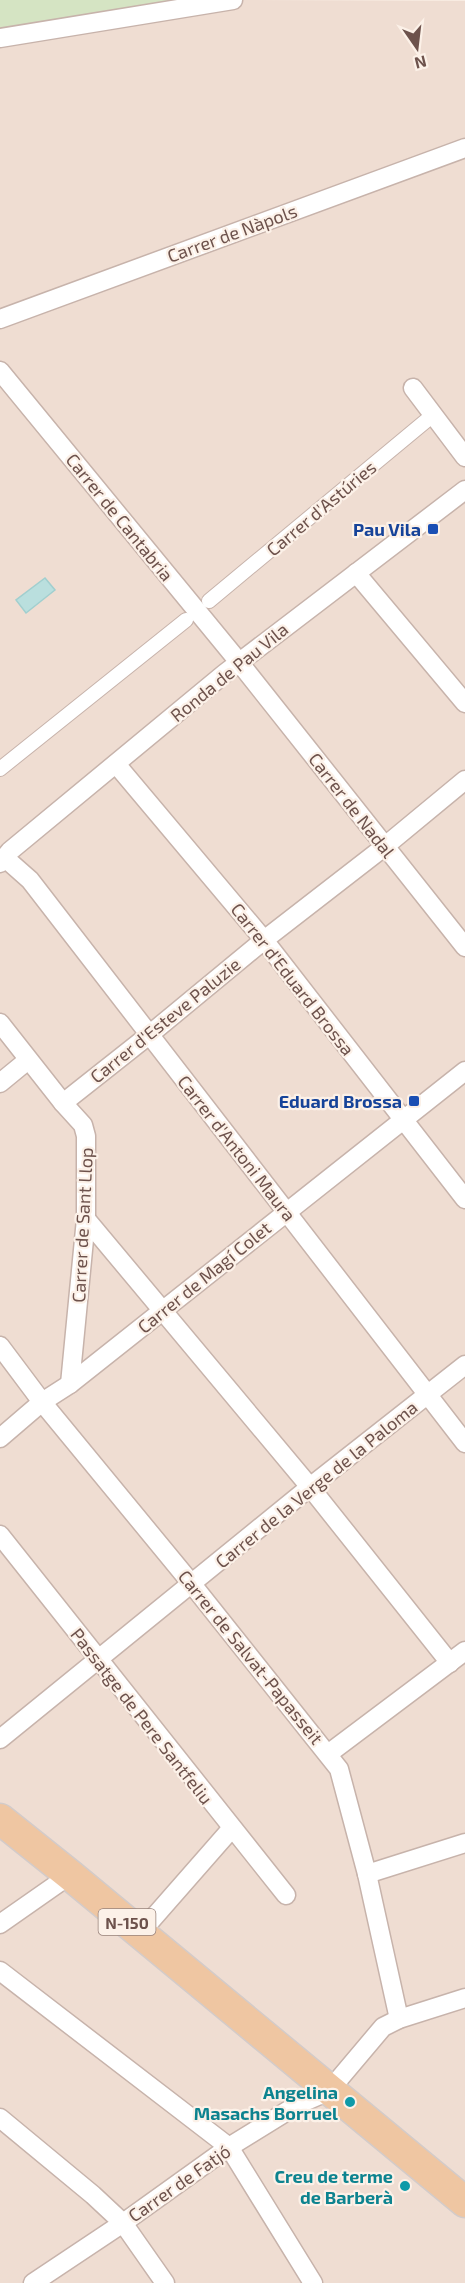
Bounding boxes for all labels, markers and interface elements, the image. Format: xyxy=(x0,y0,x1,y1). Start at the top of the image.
north arrow xyxy=(387,18,447,78)
text: N xyxy=(413,52,429,74)
street label: Carrer de Nàpols xyxy=(164,199,300,267)
street label: Carrer de Cantabria xyxy=(62,449,178,585)
street label: Carrer d'Astúries xyxy=(262,456,380,560)
place label: Pau Vila xyxy=(353,518,421,540)
marker: Pau Vila xyxy=(426,522,440,536)
street label: Ronda de Pau Vila xyxy=(166,618,292,726)
street label: Carrer de Nadal xyxy=(304,748,400,862)
street label: Carrer d'Eduard Brossa xyxy=(227,898,359,1060)
street label: Carrer d'Esteve Paluzie xyxy=(85,953,245,1087)
street label: Carrer d'Antoni Maura xyxy=(173,1071,301,1225)
place label: Eduard Brossa xyxy=(279,1090,402,1112)
marker: Eduard Brossa xyxy=(407,1094,421,1108)
street label: Carrer de Sant Llop xyxy=(67,1147,97,1303)
street label: Carrer de Magí Colet xyxy=(133,1216,275,1338)
street label: Carrer de la Verge de la Paloma xyxy=(211,1396,421,1572)
street label: Carrer de Salvat-Papasseit xyxy=(174,1565,328,1749)
street label: Passatge de Pere Santfeliu xyxy=(66,1623,218,1809)
road number: N-150 xyxy=(98,1909,156,1935)
place label: Angelina Masachs Borruel xyxy=(194,2081,338,2124)
marker: Angelina Masachs Borruel xyxy=(343,2095,357,2109)
street label: Carrer de Fatjó xyxy=(124,2140,234,2226)
place label: Creu de terme de Barberà xyxy=(274,2165,393,2208)
marker: Creu de terme de Barberà xyxy=(398,2179,412,2193)

